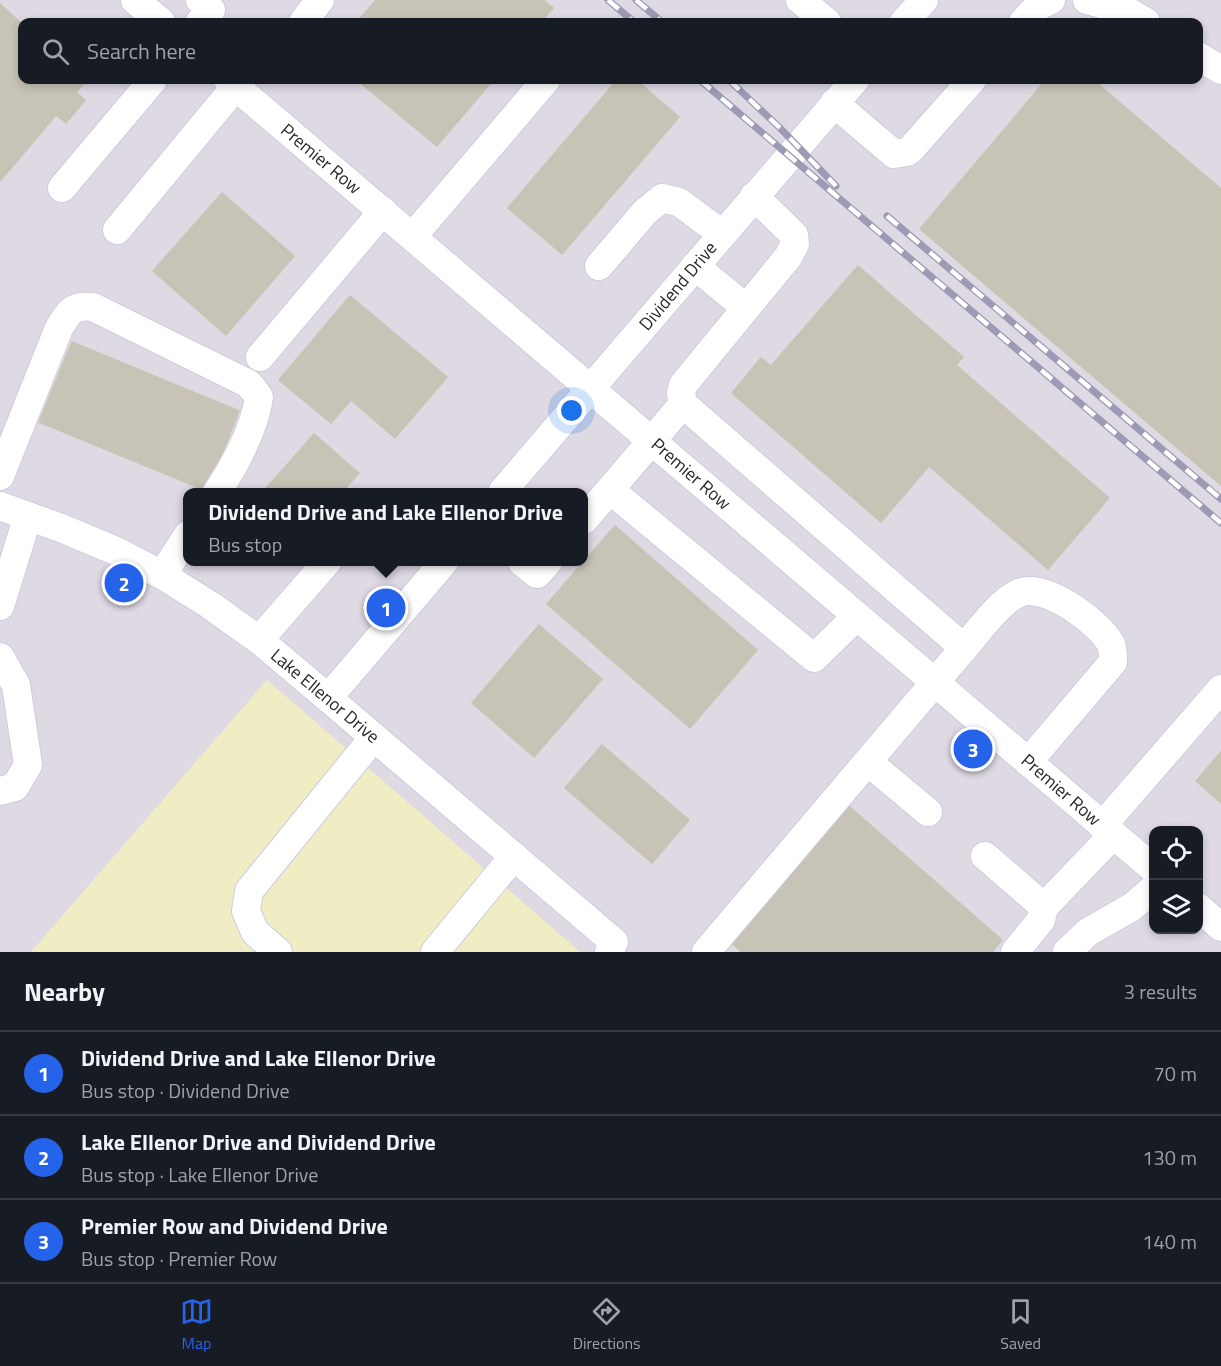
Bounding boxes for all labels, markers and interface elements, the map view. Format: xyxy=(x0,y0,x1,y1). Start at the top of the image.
search box xyxy=(18,18,1203,84)
text: Search here xyxy=(87,34,196,68)
icon: search xyxy=(39,35,72,68)
street label: Premier Row xyxy=(275,117,368,201)
street label: Dividend Drive xyxy=(632,235,723,336)
your location xyxy=(557,396,586,425)
street label: Premier Row xyxy=(645,431,737,516)
popup xyxy=(183,488,588,566)
text: Dividend Drive and Lake Ellenor Drive xyxy=(208,495,563,529)
text: Bus stop xyxy=(208,529,282,560)
pin: 2 xyxy=(104,560,144,606)
pin: 1 xyxy=(366,586,406,630)
street label: Lake Ellenor Drive xyxy=(265,642,386,749)
pin: 3 xyxy=(954,726,992,771)
street label: Premier Row xyxy=(1015,747,1107,832)
map controls xyxy=(1149,826,1203,934)
button: locate xyxy=(1149,826,1203,880)
button: layers xyxy=(1149,880,1203,934)
text: Nearby xyxy=(24,972,105,1011)
text: 3 results xyxy=(1124,976,1197,1007)
text: Dividend Drive and Lake Ellenor Drive xyxy=(81,1041,436,1075)
text: 1 xyxy=(38,1058,49,1089)
text: 70 m xyxy=(1153,1058,1197,1089)
text: Bus stop · Dividend Drive xyxy=(81,1075,290,1106)
text: Lake Ellenor Drive and Dividend Drive xyxy=(81,1125,436,1159)
text: 2 xyxy=(38,1142,49,1173)
text: 130 m xyxy=(1142,1142,1197,1173)
text: Bus stop · Lake Ellenor Drive xyxy=(81,1159,318,1190)
text: Premier Row and Dividend Drive xyxy=(81,1209,388,1243)
text: 3 xyxy=(38,1226,49,1257)
text: 140 m xyxy=(1142,1226,1197,1257)
text: Bus stop · Premier Row xyxy=(81,1243,277,1274)
tab: Map xyxy=(180,1295,213,1355)
tab: Directions xyxy=(573,1295,641,1355)
tab: Saved xyxy=(1000,1295,1041,1355)

